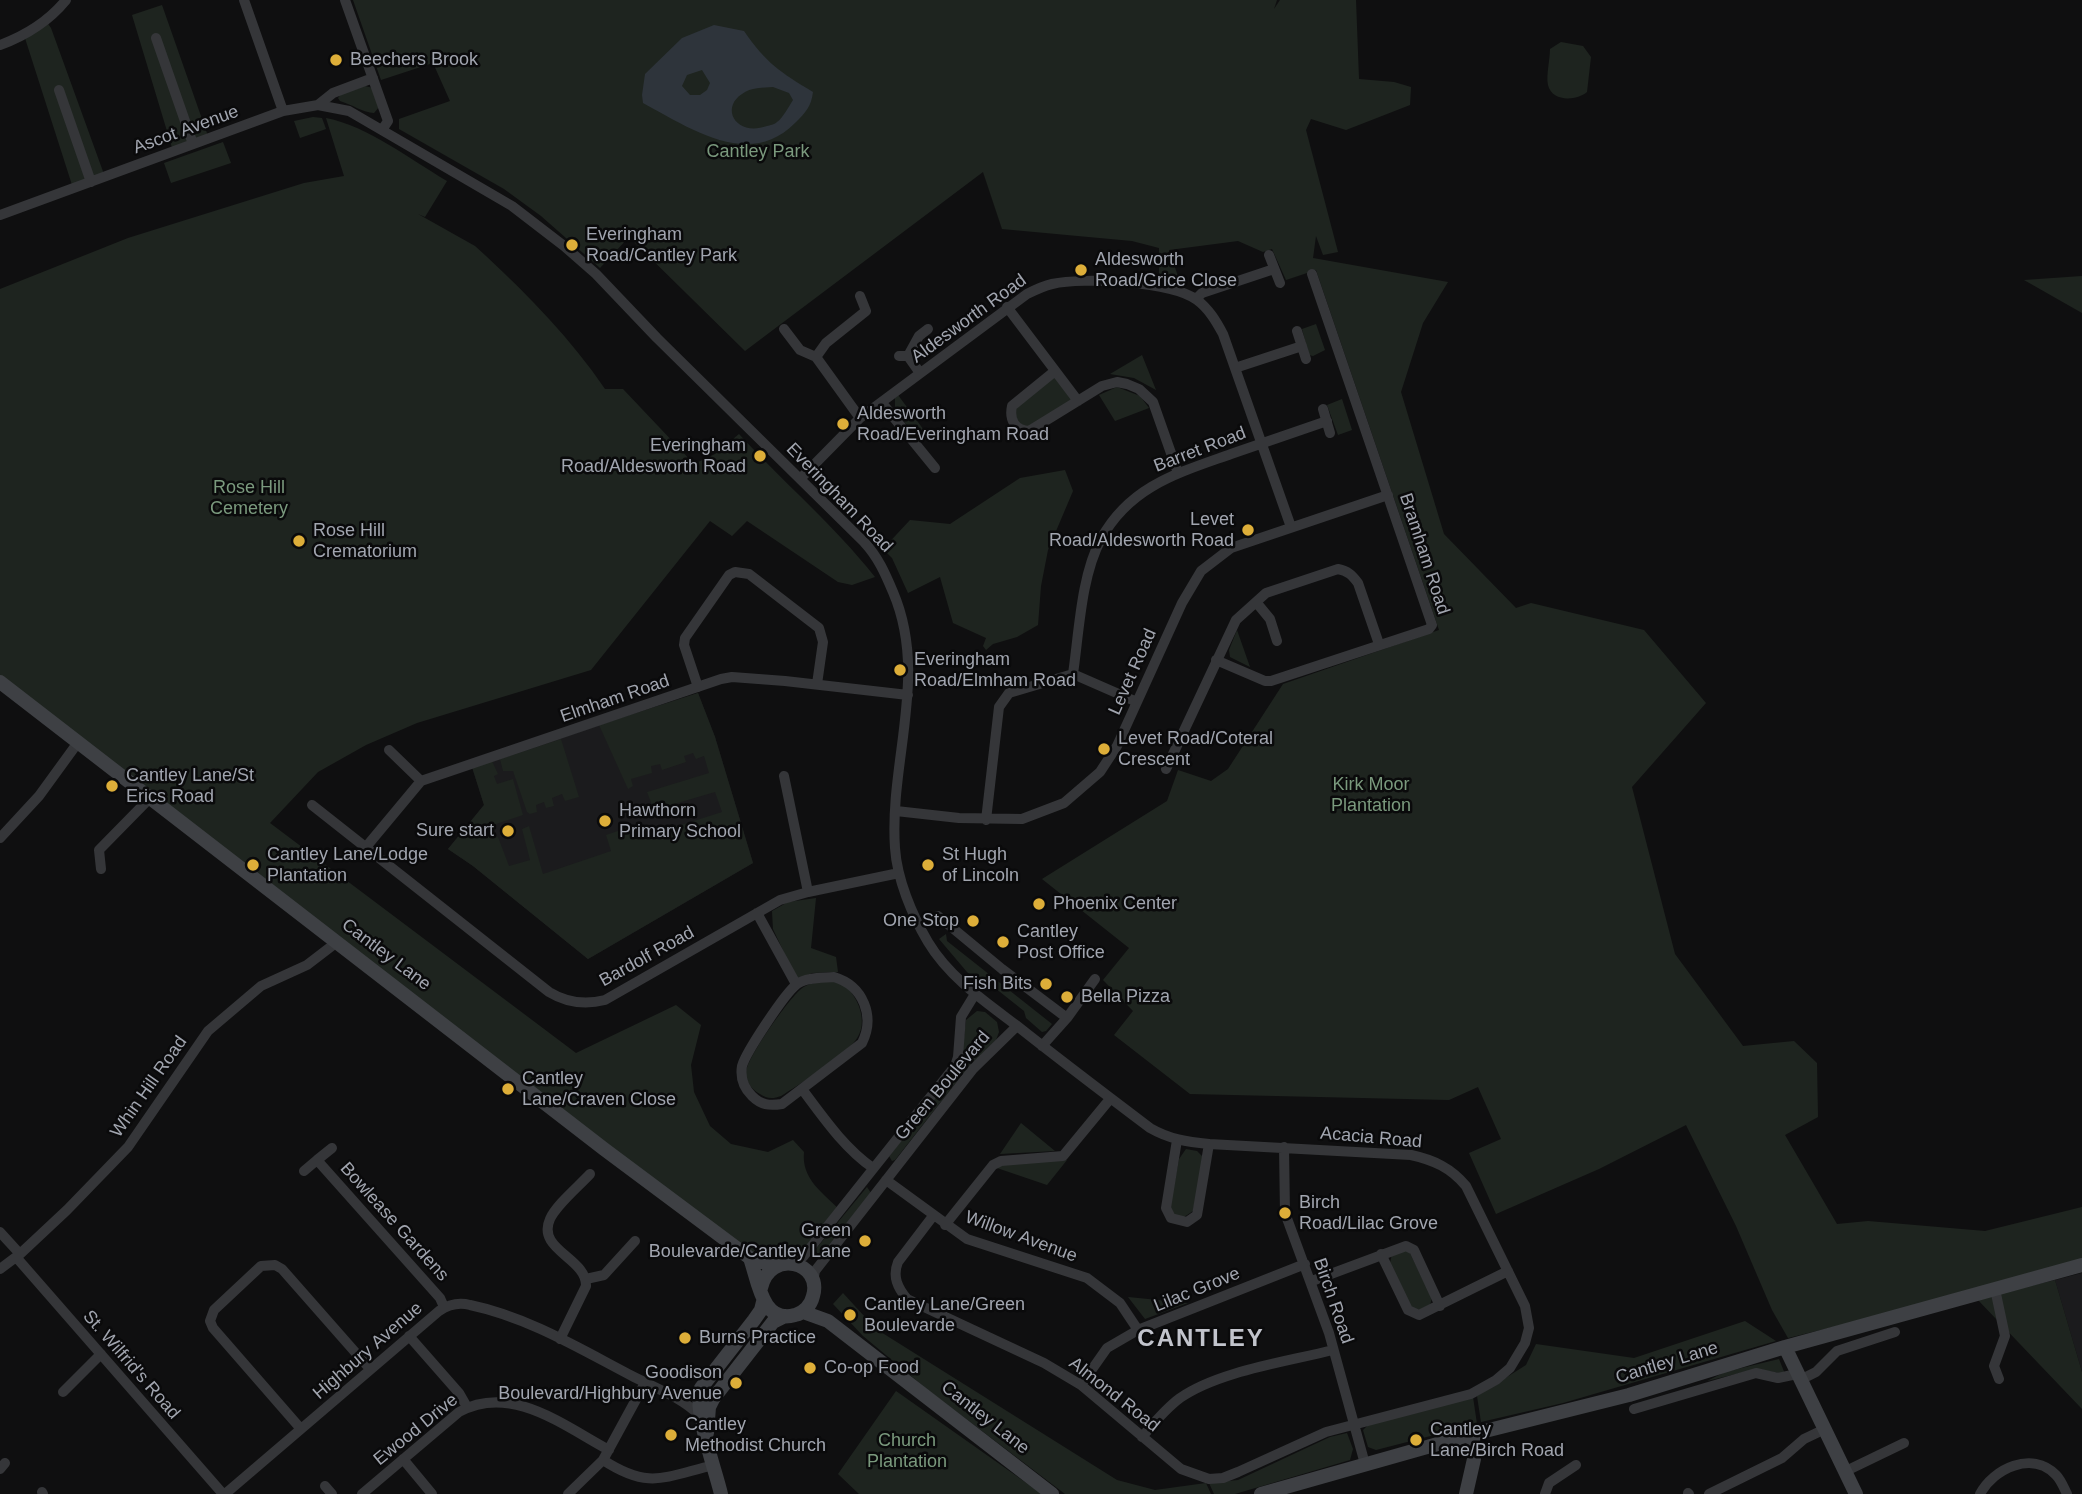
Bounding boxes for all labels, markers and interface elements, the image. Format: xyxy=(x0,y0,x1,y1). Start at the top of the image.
place label: Beechers Brook xyxy=(350,49,478,71)
marker: Beechers Brook xyxy=(328,52,344,68)
street label: Ascot Avenue xyxy=(130,101,242,159)
park label: Cantley Park xyxy=(706,141,810,163)
place label: Everingham Road/Cantley Park xyxy=(586,224,737,266)
marker: Everingham Road/Cantley Park xyxy=(564,237,580,253)
place label: Aldesworth Road/Grice Close xyxy=(1095,249,1237,292)
marker: Aldesworth Road/Grice Close xyxy=(1073,262,1089,278)
street label: Aldesworth Road xyxy=(907,270,1031,368)
place label: Aldesworth Road/Everingham Road xyxy=(857,403,1049,446)
marker: Aldesworth Road/Everingham Road xyxy=(835,416,851,432)
street label: Barret Road xyxy=(1151,423,1249,477)
place label: Everingham Road/Aldesworth Road xyxy=(561,435,746,478)
street label: Everingham Road xyxy=(781,439,897,557)
marker: Everingham Road/Aldesworth Road xyxy=(752,448,768,464)
park label: Rose Hill Cemetery xyxy=(210,477,288,520)
street label: Bramham Road xyxy=(1394,491,1454,617)
place label: Levet Road/Aldesworth Road xyxy=(1049,509,1234,552)
place label: Rose Hill Crematorium xyxy=(313,520,417,562)
marker: Levet Road/Aldesworth Road xyxy=(1240,522,1256,538)
marker: Rose Hill Crematorium xyxy=(291,533,307,549)
street label: Levet Road xyxy=(1104,626,1162,718)
place label: Everingham Road/Elmham Road xyxy=(914,649,1076,692)
marker: Everingham Road/Elmham Road xyxy=(892,662,908,678)
street label: Elmham Road xyxy=(558,670,672,728)
place label: Levet Road/Coteral Crescent xyxy=(1118,728,1273,770)
marker: Levet Road/Coteral Crescent xyxy=(1096,741,1112,757)
place label: Cantley Lane/St Erics Road xyxy=(126,765,254,808)
park label: Kirk Moor Plantation xyxy=(1331,774,1411,816)
marker: Cantley Lane/St Erics Road xyxy=(104,778,120,794)
place label: Hawthorn Primary School xyxy=(619,800,741,842)
marker: Hawthorn Primary School xyxy=(597,813,613,829)
place label: Sure start xyxy=(416,820,494,842)
marker: Sure start xyxy=(500,823,516,839)
place label: Cantley Lane/Lodge Plantation xyxy=(267,844,428,886)
place label: St Hugh of Lincoln xyxy=(942,844,1019,886)
marker: Cantley Lane/Lodge Plantation xyxy=(245,857,261,873)
marker: St Hugh of Lincoln xyxy=(920,857,936,873)
place label: Phoenix Center xyxy=(1053,893,1177,915)
marker: Phoenix Center xyxy=(1031,896,1047,912)
place label: One Stop xyxy=(883,910,959,932)
marker: One Stop xyxy=(965,913,981,929)
street label: Cantley Lane xyxy=(337,914,435,996)
place label: Cantley Post Office xyxy=(1017,921,1105,964)
street label: Bardolf Road xyxy=(596,922,698,992)
marker: Cantley Post Office xyxy=(995,934,1011,950)
place label: Fish Bits xyxy=(963,973,1032,995)
marker: Fish Bits xyxy=(1038,976,1054,992)
place label: Bella Pizza xyxy=(1081,986,1170,1008)
marker: Bella Pizza xyxy=(1059,989,1075,1005)
street label: Green Boulevard xyxy=(891,1027,995,1145)
street label: Whin Hill Road xyxy=(106,1032,192,1142)
place label: Cantley Lane/Craven Close xyxy=(522,1068,676,1110)
marker: Cantley Lane/Craven Close xyxy=(500,1081,516,1097)
street label: Acacia Road xyxy=(1319,1123,1423,1153)
street label: Bowlease Gardens xyxy=(335,1158,453,1286)
place label: Birch Road/Lilac Grove xyxy=(1299,1192,1438,1234)
marker: Birch Road/Lilac Grove xyxy=(1277,1205,1293,1221)
street label: Willow Avenue xyxy=(962,1207,1080,1267)
place label: Green Boulevarde/Cantley Lane xyxy=(649,1220,851,1262)
marker: Green Boulevarde/Cantley Lane xyxy=(857,1233,873,1249)
street label: Birch Road xyxy=(1308,1255,1358,1347)
street label: Lilac Grove xyxy=(1151,1263,1243,1317)
place label: Cantley Lane/Green Boulevarde xyxy=(864,1294,1025,1336)
street label: Highbury Avenue xyxy=(309,1298,427,1404)
street label: St. Wilfrid's Road xyxy=(78,1306,184,1424)
marker: Cantley Lane/Green Boulevarde xyxy=(842,1307,858,1323)
district label: CANTLEY xyxy=(1138,1325,1264,1353)
place label: Burns Practice xyxy=(699,1327,816,1349)
marker: Burns Practice xyxy=(677,1330,693,1346)
street label: Cantley Lane xyxy=(1613,1337,1721,1389)
street label: Almond Road xyxy=(1064,1353,1164,1437)
place label: Co-op Food xyxy=(824,1357,919,1379)
marker: Co-op Food xyxy=(802,1360,818,1376)
place label: Goodison Boulevard/Highbury Avenue xyxy=(498,1362,722,1404)
marker: Goodison Boulevard/Highbury Avenue xyxy=(728,1375,744,1391)
street label: Cantley Lane xyxy=(937,1377,1033,1459)
street label: Ewood Drive xyxy=(370,1389,462,1471)
place label: Cantley Methodist Church xyxy=(685,1414,826,1456)
place label: Cantley Lane/Birch Road xyxy=(1430,1419,1564,1462)
marker: Cantley Methodist Church xyxy=(663,1427,679,1443)
park label: Church Plantation xyxy=(867,1430,947,1472)
marker: Cantley Lane/Birch Road xyxy=(1408,1432,1424,1448)

